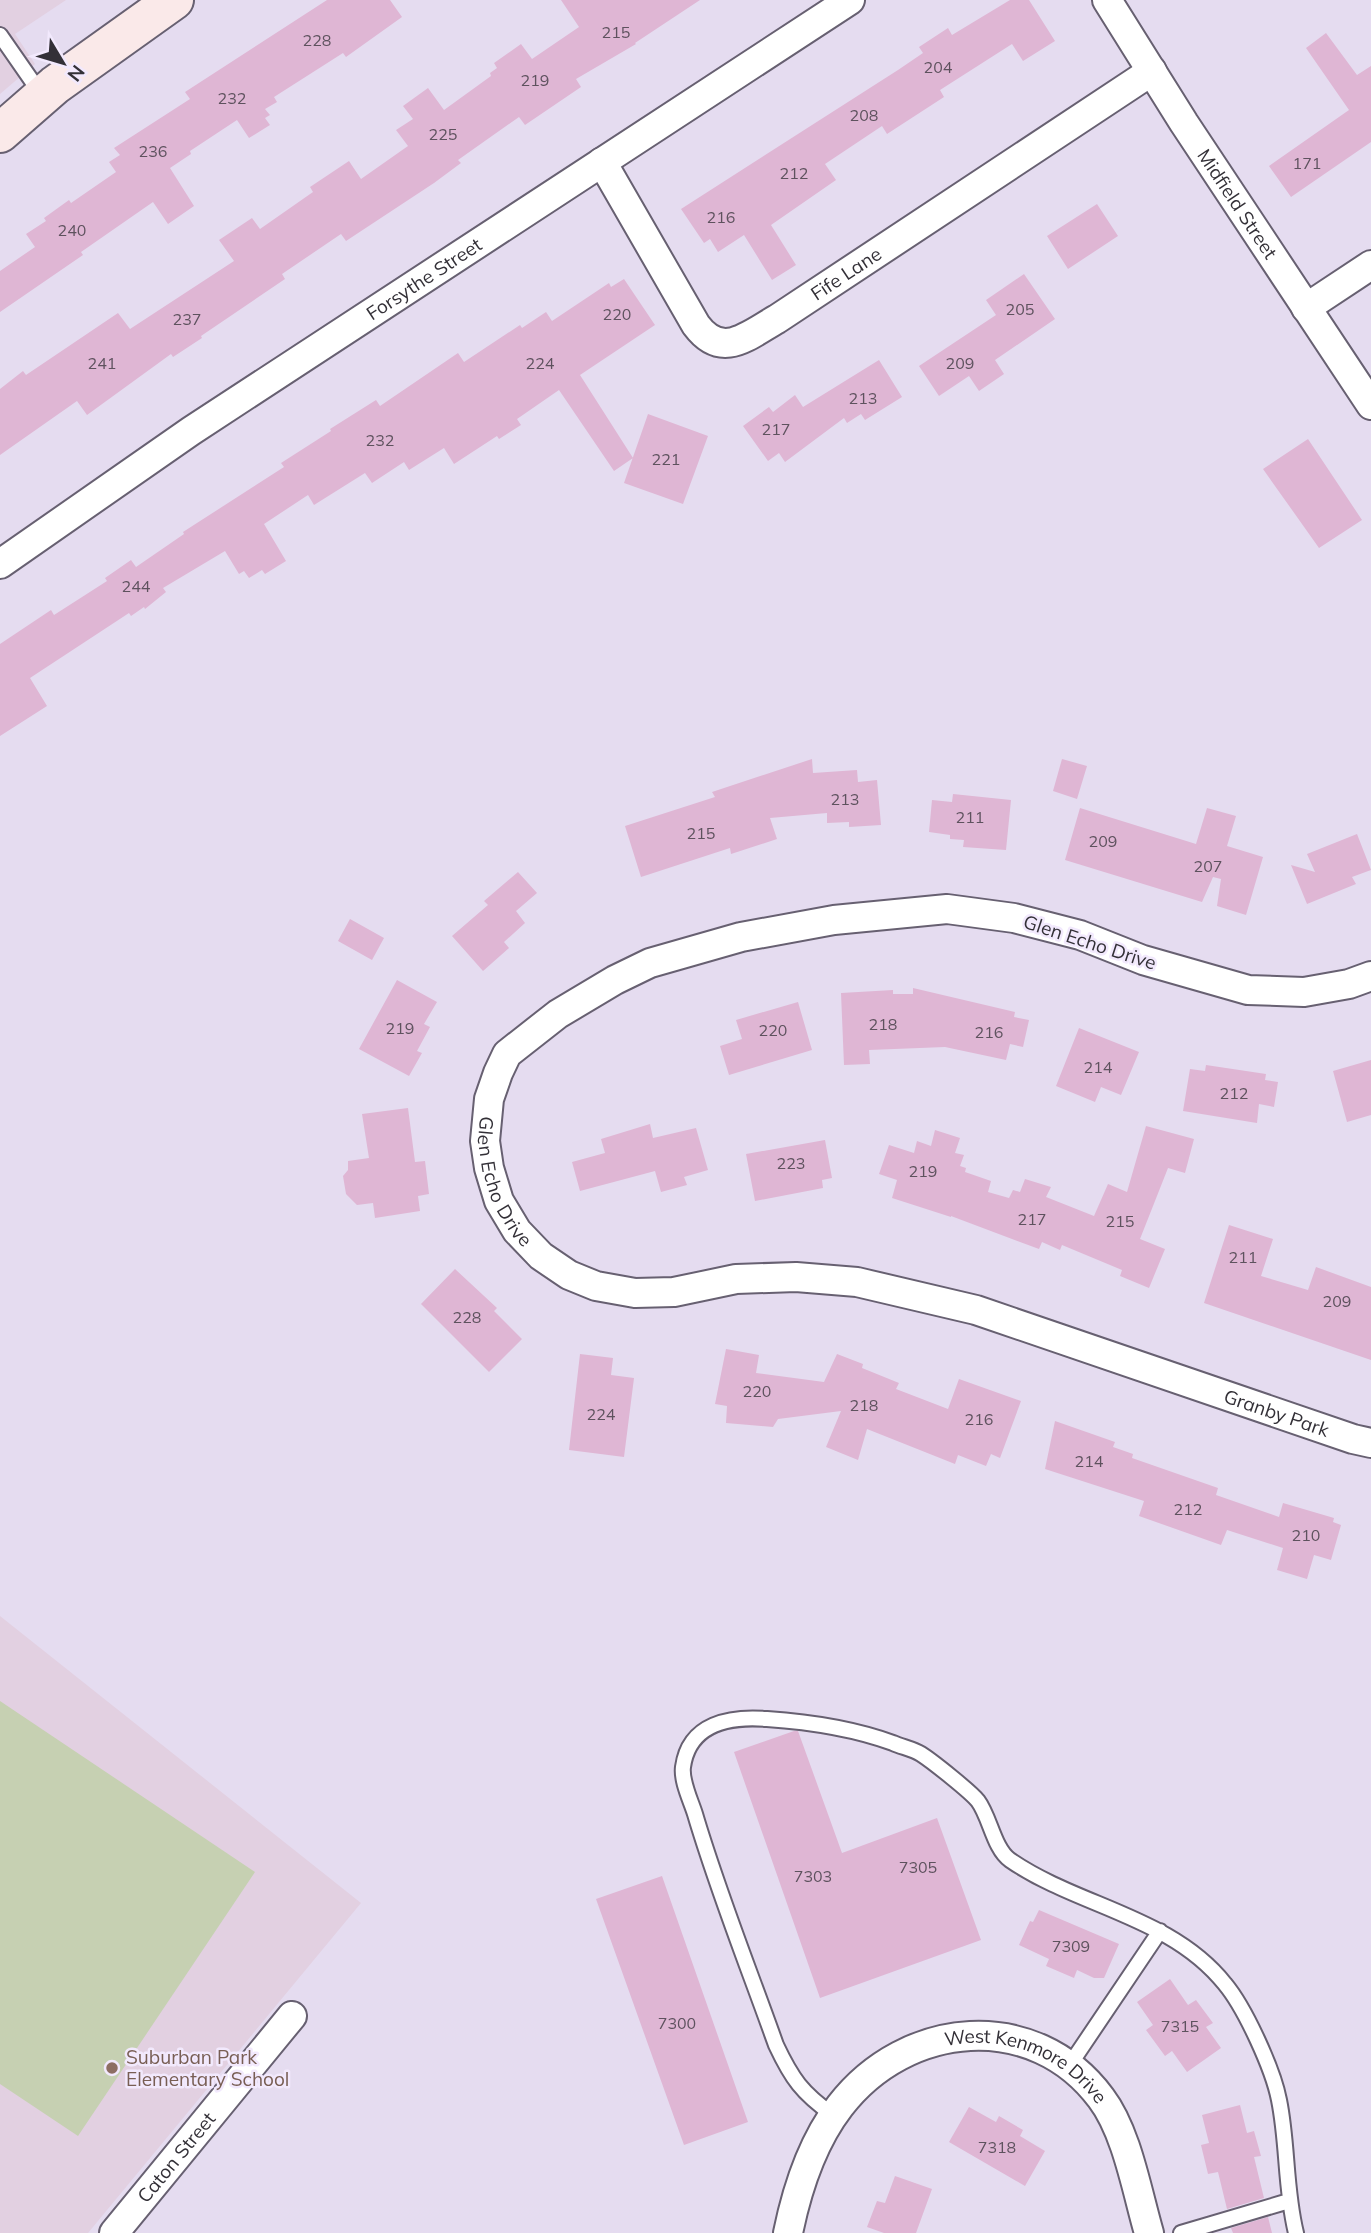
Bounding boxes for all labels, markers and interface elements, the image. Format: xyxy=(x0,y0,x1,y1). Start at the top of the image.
house number: 215 xyxy=(602,22,630,42)
north arrow xyxy=(28,28,98,98)
house number: 228 xyxy=(303,30,331,50)
house number: 204 xyxy=(924,57,953,77)
text: N xyxy=(63,60,90,87)
house number: 219 xyxy=(521,70,549,90)
house number: 232 xyxy=(218,88,246,108)
house number: 208 xyxy=(850,105,878,125)
house number: 225 xyxy=(429,124,457,144)
house number: 236 xyxy=(139,141,167,161)
street label: Midfield Street xyxy=(1192,144,1283,264)
house number: 171 xyxy=(1293,153,1321,173)
house number: 212 xyxy=(780,163,808,183)
house number: 216 xyxy=(707,207,735,227)
house number: 240 xyxy=(58,220,86,240)
street label: Forsythe Street xyxy=(362,232,486,325)
street label: Fife Lane xyxy=(806,241,886,306)
house number: 205 xyxy=(1006,299,1034,319)
house number: 220 xyxy=(603,304,631,324)
house number: 237 xyxy=(173,309,201,329)
house number: 241 xyxy=(88,353,116,373)
house number: 224 xyxy=(526,353,555,373)
house number: 209 xyxy=(946,353,974,373)
house number: 213 xyxy=(849,388,877,408)
house number: 217 xyxy=(762,419,790,439)
house number: 232 xyxy=(366,430,394,450)
house number: 221 xyxy=(652,449,680,469)
house number: 244 xyxy=(122,576,151,596)
house number: 213 xyxy=(831,789,859,809)
house number: 211 xyxy=(956,807,984,827)
house number: 215 xyxy=(687,823,715,843)
house number: 209 xyxy=(1089,831,1117,851)
house number: 207 xyxy=(1194,856,1222,876)
street label: Glen Echo Drive xyxy=(1021,909,1159,975)
house number: 218 xyxy=(869,1014,897,1034)
house number: 219 xyxy=(386,1018,414,1038)
house number: 220 xyxy=(759,1020,787,1040)
house number: 216 xyxy=(975,1022,1003,1042)
house number: 214 xyxy=(1084,1057,1113,1077)
house number: 212 xyxy=(1220,1083,1248,1103)
street label: Glen Echo Drive xyxy=(473,1115,537,1252)
house number: 223 xyxy=(777,1153,805,1173)
house number: 219 xyxy=(909,1161,937,1181)
house number: 217 xyxy=(1018,1209,1046,1229)
house number: 215 xyxy=(1106,1211,1134,1231)
house number: 211 xyxy=(1229,1247,1257,1267)
house number: 209 xyxy=(1323,1291,1351,1311)
house number: 228 xyxy=(453,1307,481,1327)
house number: 220 xyxy=(743,1381,771,1401)
street label: Granby Park xyxy=(1221,1384,1333,1442)
house number: 218 xyxy=(850,1395,878,1415)
house number: 224 xyxy=(587,1404,616,1424)
house number: 216 xyxy=(965,1409,993,1429)
house number: 214 xyxy=(1075,1451,1104,1471)
house number: 212 xyxy=(1174,1499,1202,1519)
house number: 210 xyxy=(1292,1525,1320,1545)
house number: 7305 xyxy=(899,1857,937,1877)
house number: 7303 xyxy=(794,1866,832,1886)
house number: 7309 xyxy=(1052,1936,1090,1956)
house number: 7300 xyxy=(658,2013,696,2033)
house number: 7315 xyxy=(1161,2016,1199,2036)
street label: West Kenmore Drive xyxy=(943,2024,1113,2108)
place label: Suburban Park Elementary School xyxy=(126,2045,289,2091)
marker: Suburban Park Elementary School xyxy=(104,2060,120,2076)
street label: Caton Street xyxy=(132,2107,221,2207)
house number: 7318 xyxy=(978,2137,1016,2157)

